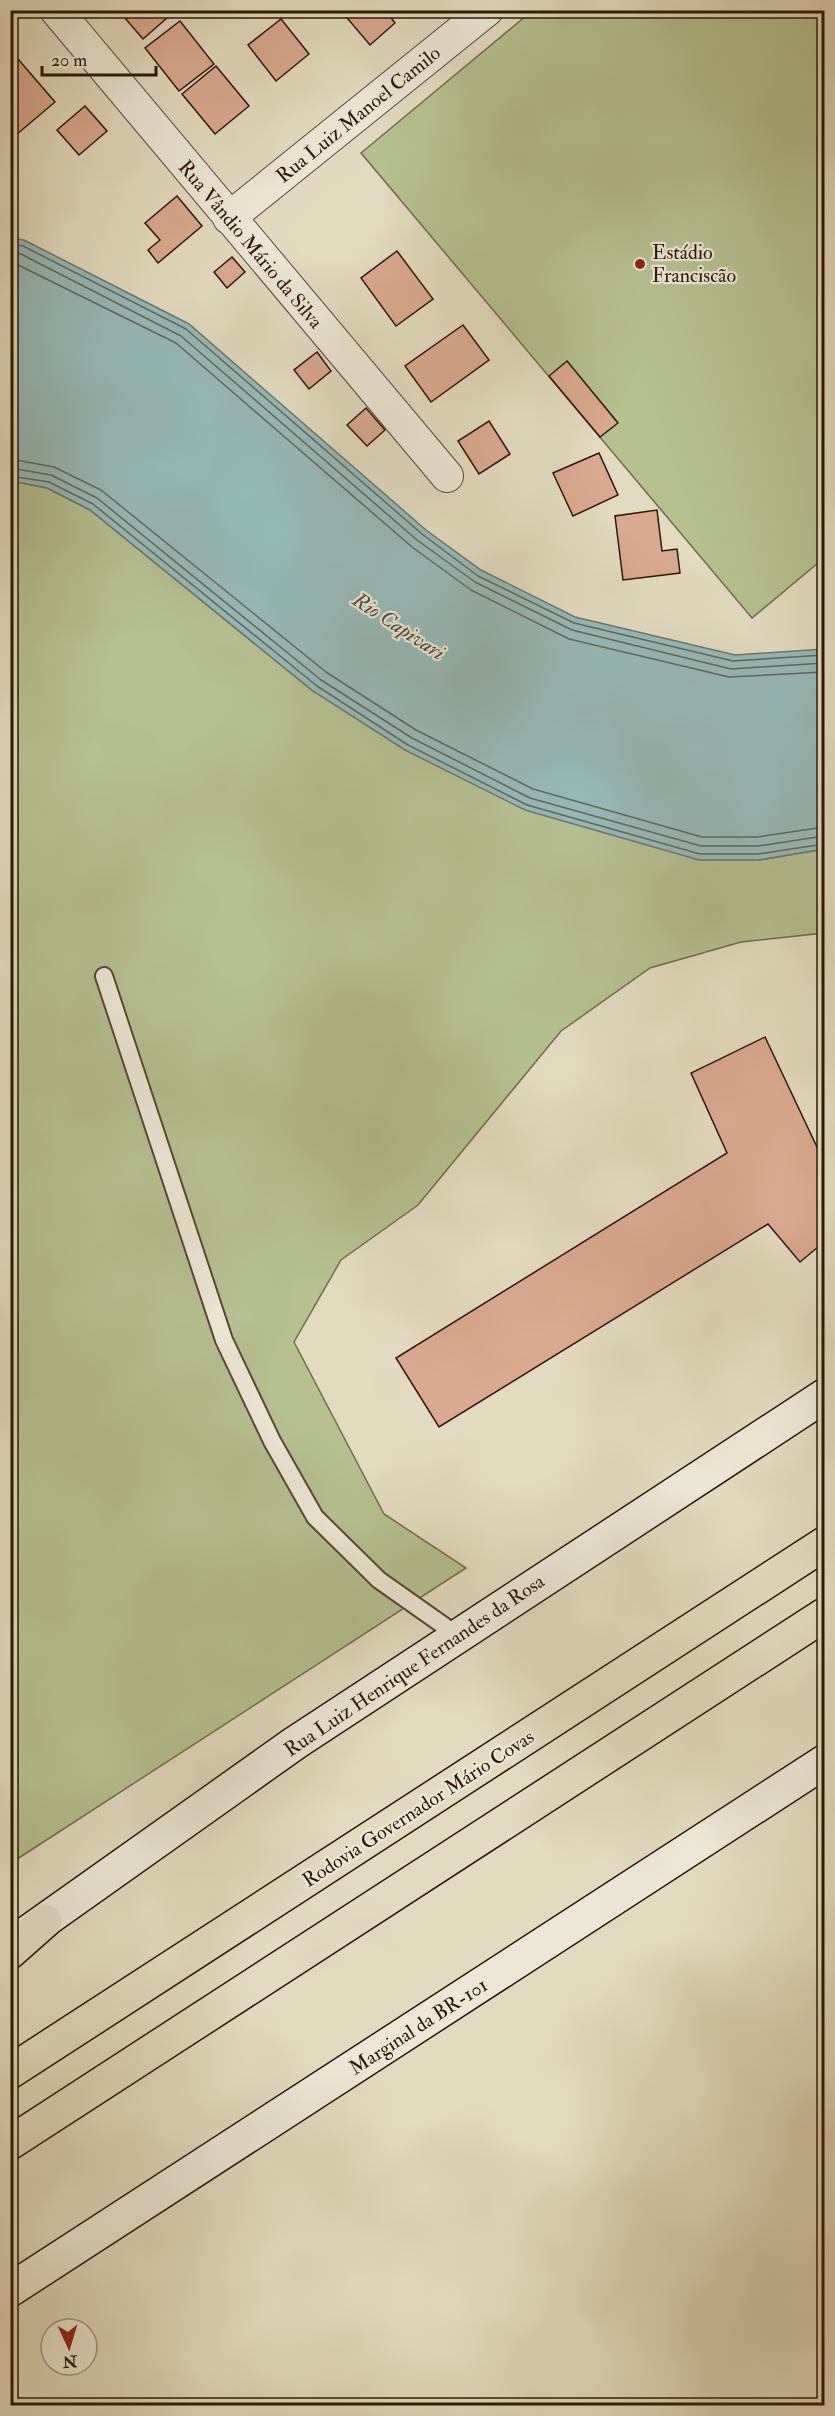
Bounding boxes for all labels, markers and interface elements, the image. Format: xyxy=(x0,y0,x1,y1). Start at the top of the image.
scale bar xyxy=(42,39,156,77)
street label: Rua Luiz Manoel Camilo xyxy=(271,40,446,188)
text: 20 m xyxy=(51,49,87,72)
street label: Rua Vândio Mário da Silva xyxy=(173,155,329,334)
place label: Estádio Franciscão xyxy=(652,240,736,288)
marker: Estádio Franciscão xyxy=(633,257,647,271)
water label: Rio Capivari xyxy=(347,586,450,666)
street label: Rua Luiz Henrique Fernandes da Rosa xyxy=(279,1568,550,1762)
street label: Rodovia Governador Mário Covas xyxy=(298,1724,539,1893)
street label: Marginal da BR-101 xyxy=(344,1972,492,2081)
north arrow xyxy=(39,2317,99,2377)
text: N xyxy=(61,2350,79,2371)

